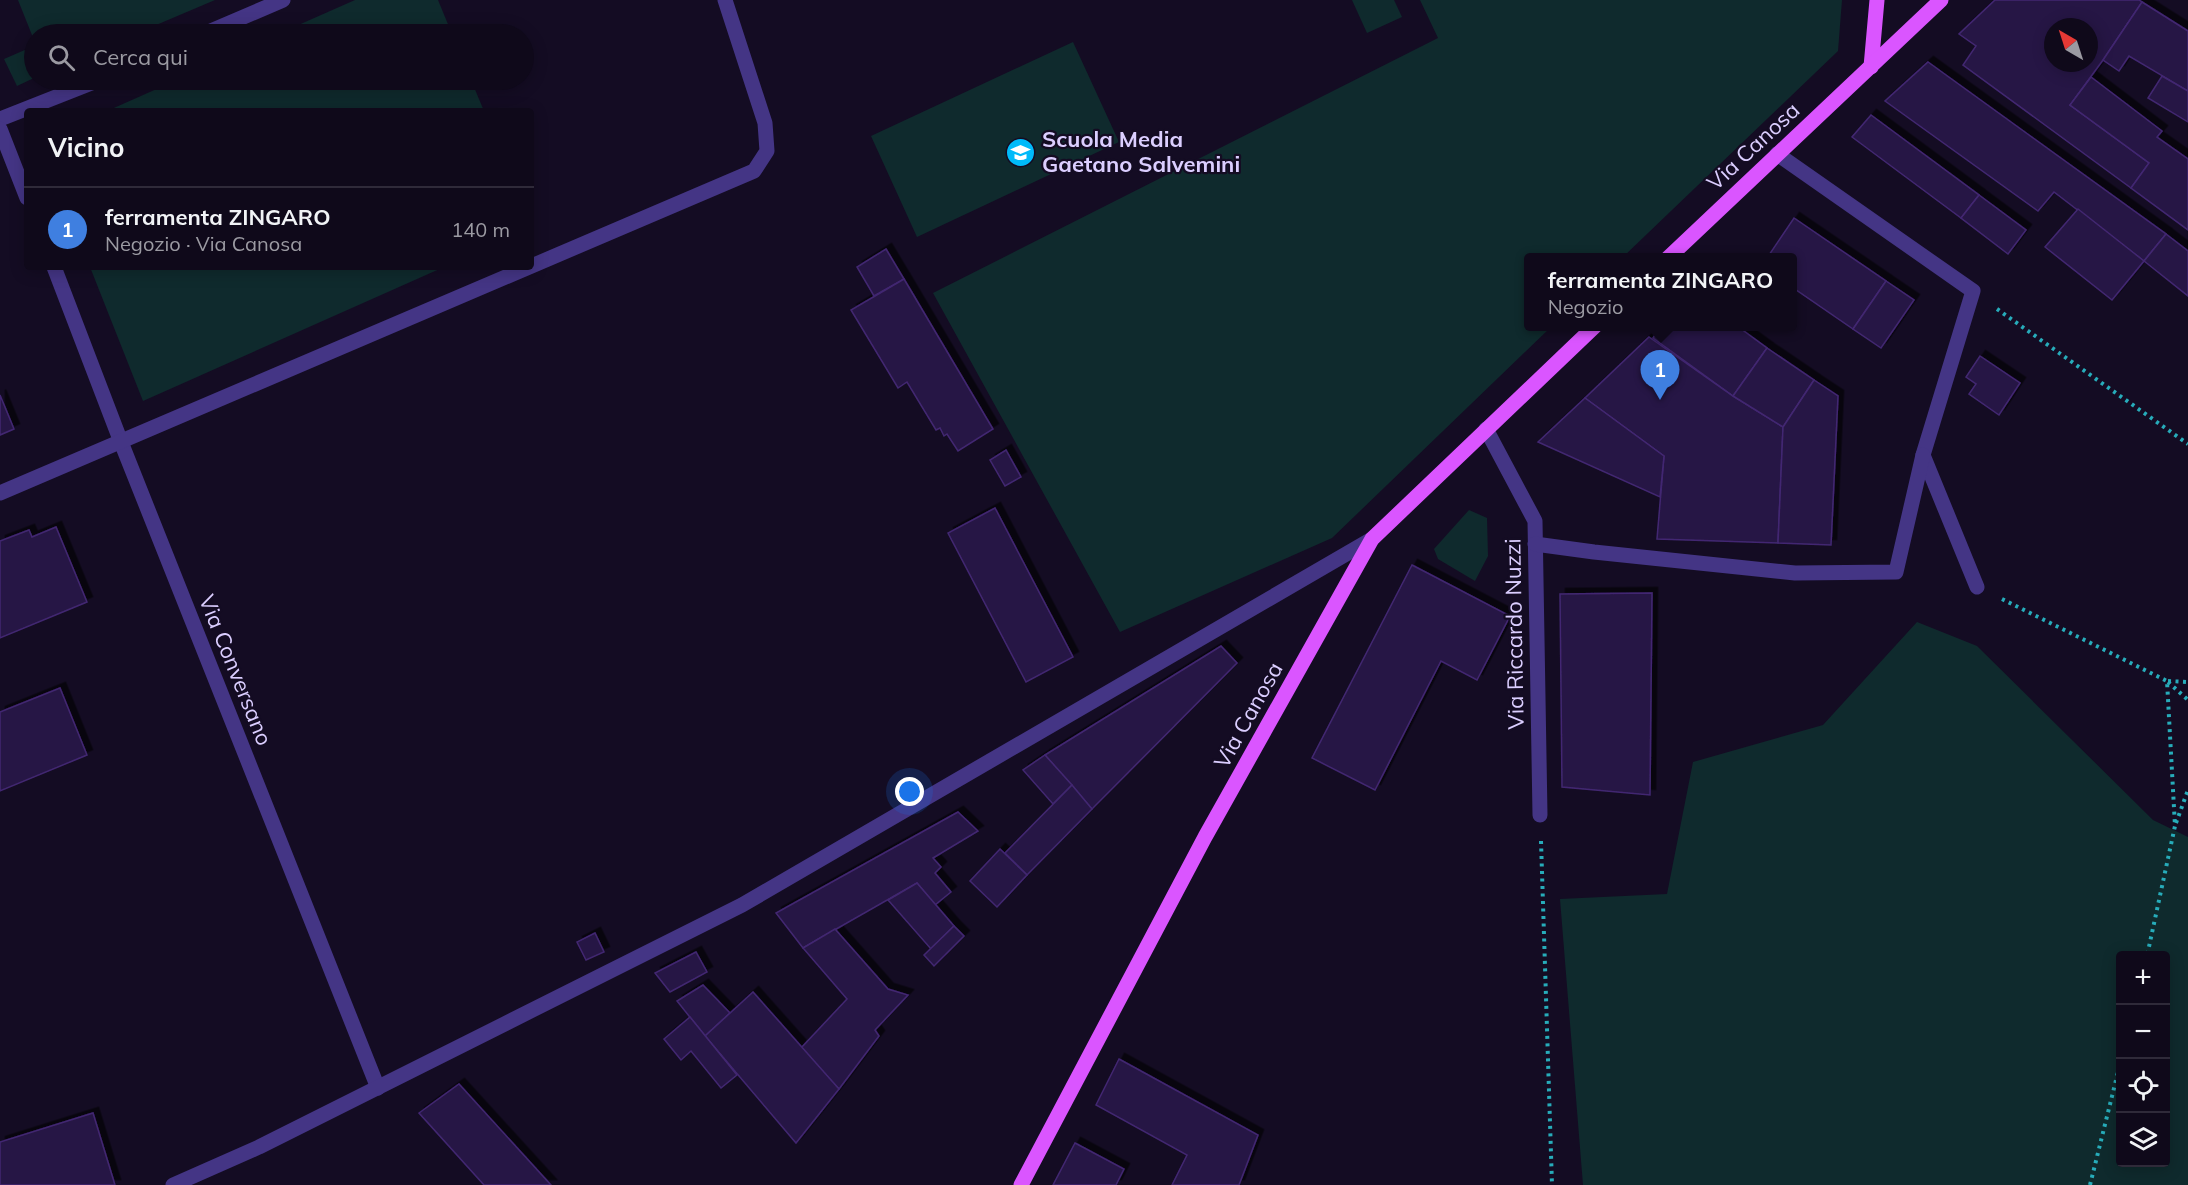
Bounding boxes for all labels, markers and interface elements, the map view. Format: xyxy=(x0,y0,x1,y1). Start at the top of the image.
north arrow xyxy=(2044,18,2098,72)
search box xyxy=(24,24,534,90)
icon: search xyxy=(45,41,78,74)
text: Cerca qui xyxy=(93,43,188,71)
street label: Via Canosa xyxy=(1701,96,1805,196)
place label: Scuola Media Gaetano Salvemini xyxy=(1042,125,1240,178)
text: Vicino xyxy=(48,131,125,164)
school or university icon: Scuola Media Gaetano Salvemini xyxy=(1005,136,1037,168)
text: ferramenta ZINGARO xyxy=(105,203,330,231)
text: 1 xyxy=(62,217,74,242)
text: 140 m xyxy=(451,217,510,242)
text: Negozio · Via Canosa xyxy=(105,231,302,256)
popup xyxy=(1524,253,1797,331)
text: ferramenta ZINGARO xyxy=(1548,266,1773,294)
text: Negozio xyxy=(1548,294,1624,319)
pin: 1 xyxy=(1640,350,1680,400)
street label: Via Riccardo Nuzzi xyxy=(1498,538,1530,730)
street label: Via Conversano xyxy=(193,591,279,749)
street label: Via Canosa xyxy=(1207,657,1289,773)
your location xyxy=(895,777,924,806)
map controls xyxy=(2116,951,2170,1167)
button: + xyxy=(2116,951,2170,1005)
button: − xyxy=(2116,1005,2170,1059)
button: locate xyxy=(2116,1059,2170,1113)
button: layers xyxy=(2116,1113,2170,1167)

